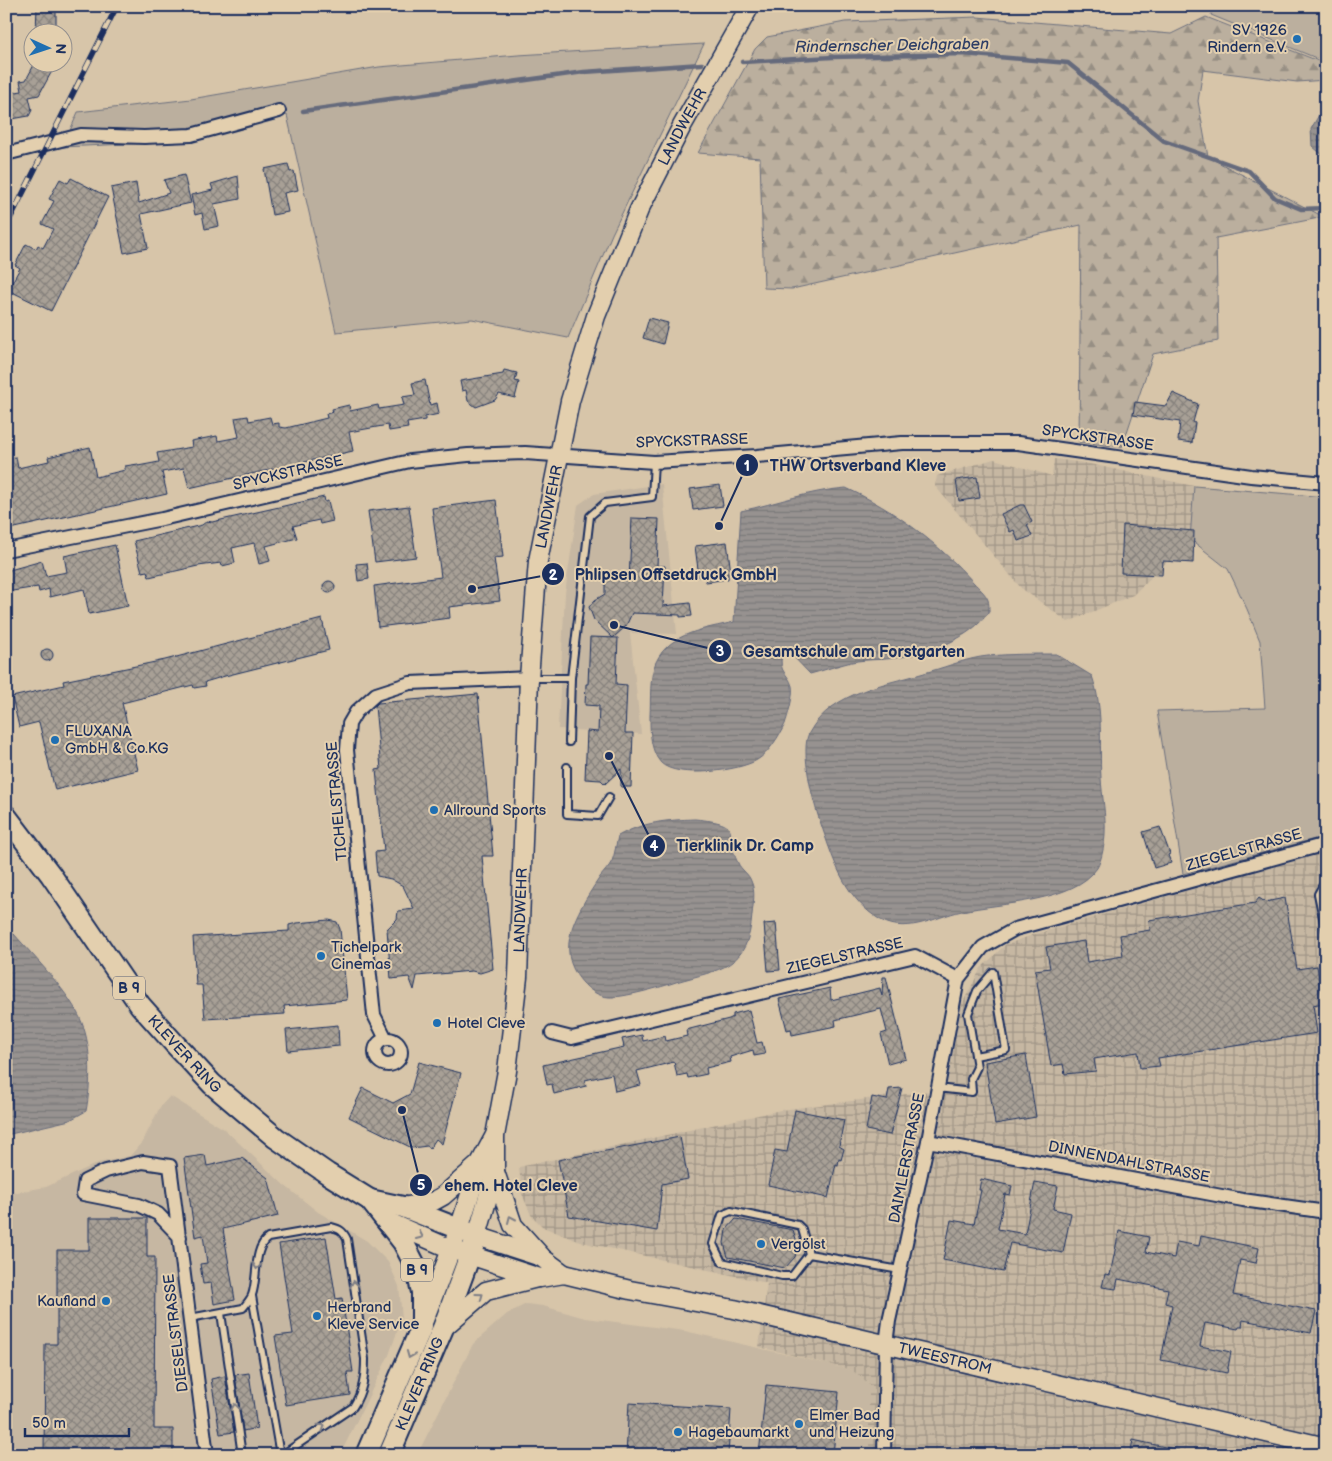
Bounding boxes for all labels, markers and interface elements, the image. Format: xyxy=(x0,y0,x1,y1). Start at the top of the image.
place label: SV 1926 Rindern e.V. xyxy=(1207,21,1287,57)
north arrow xyxy=(22,22,72,72)
marker: SV 1926 Rindern e.V. xyxy=(1291,33,1303,45)
water label: Rindernscher Deichgraben xyxy=(795,35,989,57)
text: N xyxy=(52,43,69,54)
street label: LANDWEHR xyxy=(654,85,711,169)
street label: SPYCKSTRASSE xyxy=(1041,421,1155,455)
street label: SPYCKSTRASSE xyxy=(635,430,749,452)
callout: THW Ortsverband Kleve xyxy=(735,450,956,481)
street label: SPYCKSTRASSE xyxy=(231,451,345,495)
text: 1 xyxy=(744,457,750,476)
text: THW Ortsverband Kleve xyxy=(770,457,946,476)
street label: LANDWEHR xyxy=(531,463,567,550)
callout: Phlipsen Offsetdruck GmbH xyxy=(540,559,788,590)
text: 2 xyxy=(549,566,558,585)
text: Phlipsen Offsetdruck GmbH xyxy=(575,566,777,585)
callout: Gesamtschule am Forstgarten xyxy=(708,635,975,666)
text: 3 xyxy=(716,642,725,661)
text: Gesamtschule am Forstgarten xyxy=(743,643,965,662)
place label: FLUXANA GmbH & Co.KG xyxy=(65,722,169,758)
marker: FLUXANA GmbH & Co.KG xyxy=(49,734,61,746)
street label: TICHELSTRASSE xyxy=(322,741,352,861)
place label: Allround Sports xyxy=(444,801,547,820)
marker: Allround Sports xyxy=(428,804,440,816)
street label: ZIEGELSTRASSE xyxy=(1183,824,1304,876)
callout: Tierklinik Dr. Camp xyxy=(641,830,824,861)
text: 4 xyxy=(650,837,659,856)
text: Tierklinik Dr. Camp xyxy=(676,837,814,856)
street label: LANDWEHR xyxy=(509,867,532,953)
street label: ZIEGELSTRASSE xyxy=(784,933,905,979)
place label: Tichelpark Cinemas xyxy=(331,938,402,974)
marker: Tichelpark Cinemas xyxy=(315,950,327,962)
road number: B 9 xyxy=(113,976,145,1000)
street label: KLEVER RING xyxy=(144,1011,225,1097)
place label: Hotel Cleve xyxy=(447,1014,526,1033)
marker: Hotel Cleve xyxy=(431,1017,443,1029)
street label: DAIMLERSTRASSE xyxy=(885,1091,929,1225)
street label: DINNENDAHLSTRASSE xyxy=(1047,1137,1212,1187)
callout: ehem. Hotel Cleve xyxy=(409,1170,587,1201)
text: 5 xyxy=(417,1176,426,1195)
text: ehem. Hotel Cleve xyxy=(444,1177,578,1196)
one-way arrow xyxy=(507,1215,518,1224)
one-way arrow xyxy=(415,1230,424,1240)
place label: Vergölst xyxy=(771,1235,826,1254)
marker: Vergölst xyxy=(755,1238,767,1250)
road number: B 9 xyxy=(401,1258,433,1282)
one-way arrow xyxy=(253,1261,263,1270)
street label: DIESELSTRASSE xyxy=(159,1273,193,1393)
one-way arrow xyxy=(349,1280,359,1289)
place label: Kaufland xyxy=(37,1292,96,1311)
one-way arrow xyxy=(474,1293,483,1301)
marker: Kaufland xyxy=(100,1295,112,1307)
place label: Herbrand Kleve Service xyxy=(327,1298,419,1334)
marker: Herbrand Kleve Service xyxy=(311,1310,323,1322)
street label: KLEVER RING xyxy=(392,1334,448,1434)
street label: TWEESTROM xyxy=(897,1338,994,1378)
one-way arrow xyxy=(405,1350,416,1359)
one-way arrow xyxy=(230,1402,240,1411)
scale bar xyxy=(25,1406,129,1438)
place label: Elmer Bad und Heizung xyxy=(809,1406,894,1442)
text: 50 m xyxy=(32,1414,66,1433)
marker: Elmer Bad und Heizung xyxy=(793,1418,805,1430)
place label: Hagebaumarkt xyxy=(688,1423,789,1442)
one-way arrow xyxy=(317,1424,326,1433)
marker: Hagebaumarkt xyxy=(672,1426,684,1438)

